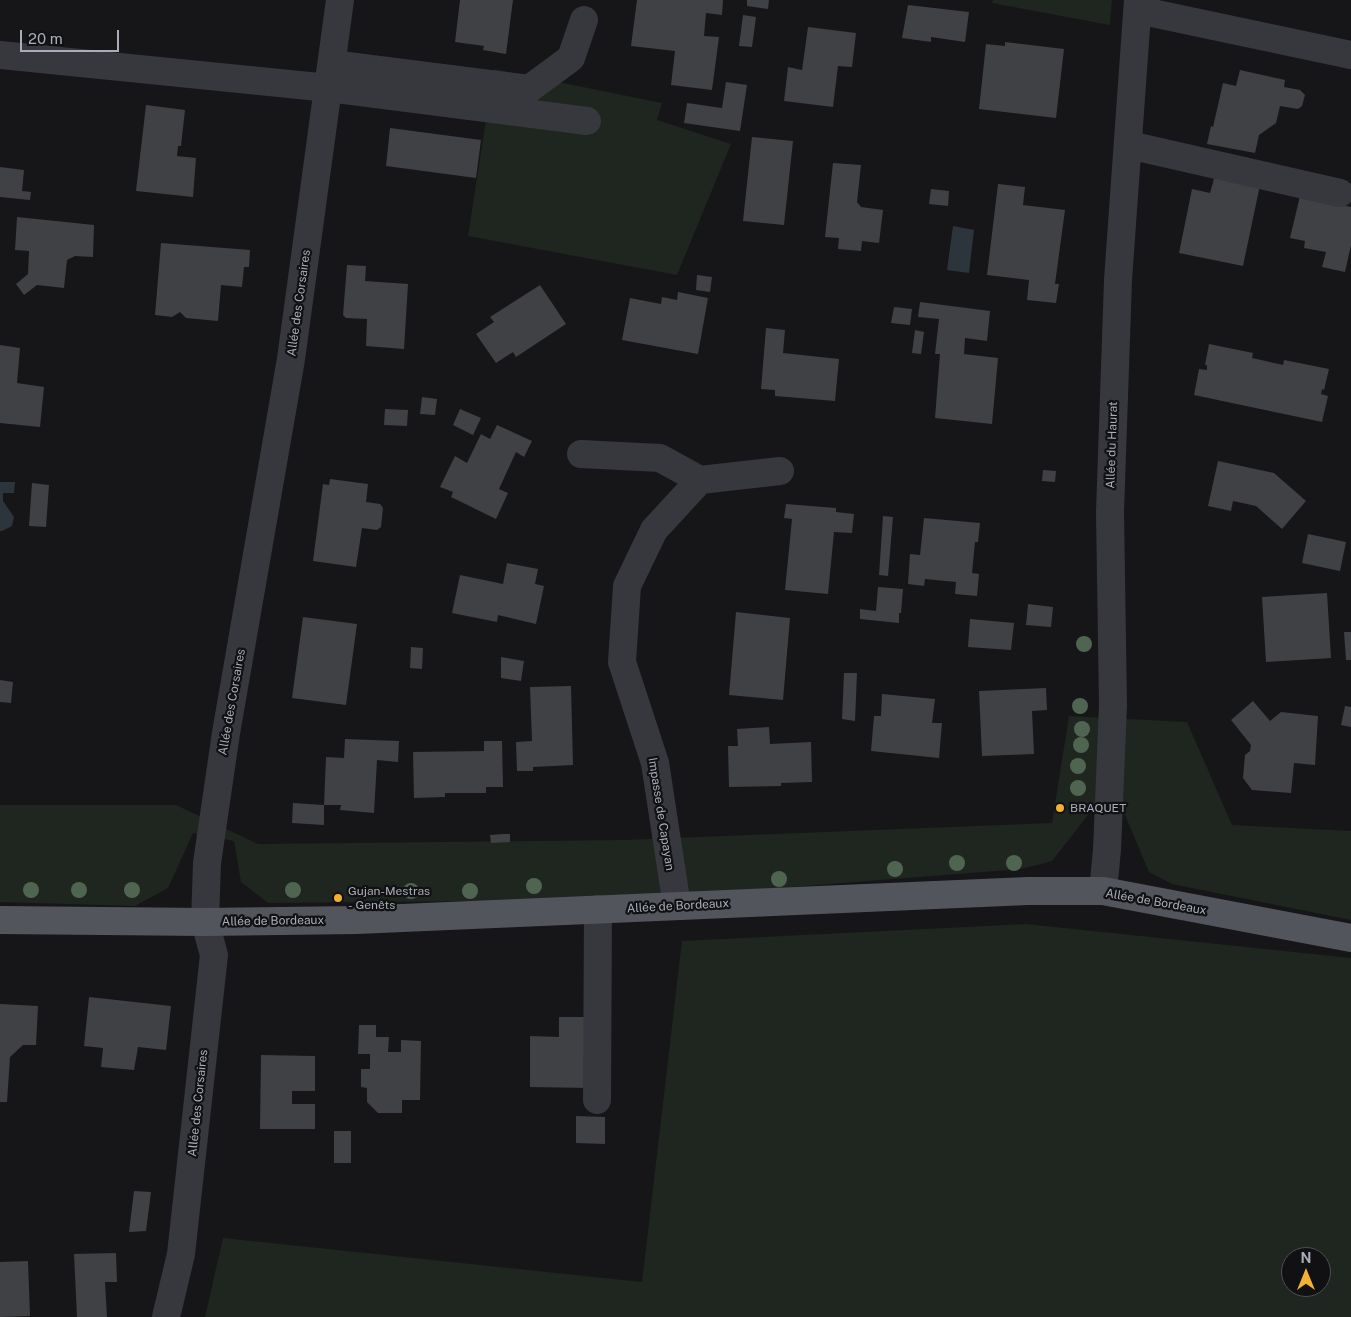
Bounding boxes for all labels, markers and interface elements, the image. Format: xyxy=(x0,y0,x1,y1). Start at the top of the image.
scale bar xyxy=(22,20,121,52)
text: 20 m xyxy=(28,30,63,47)
street label: Allée des Corsaires xyxy=(284,249,314,357)
street label: Allée du Haurat xyxy=(1103,401,1121,489)
street label: Allée des Corsaires xyxy=(216,648,248,756)
street label: Impasse de Capayan xyxy=(645,756,677,872)
place label: BRAQUET xyxy=(1070,801,1126,815)
marker: BRAQUET xyxy=(1054,802,1066,814)
place label: Gujan-Mestras - Genêts xyxy=(348,884,430,912)
street label: Allée de Bordeaux xyxy=(1104,886,1208,918)
marker: Gujan-Mestras - Genêts xyxy=(332,892,344,904)
street label: Allée de Bordeaux xyxy=(626,896,730,916)
street label: Allée de Bordeaux xyxy=(222,913,324,929)
street label: Allée des Corsaires xyxy=(185,1049,211,1157)
north arrow xyxy=(1281,1247,1331,1297)
text: N xyxy=(1301,1250,1311,1266)

